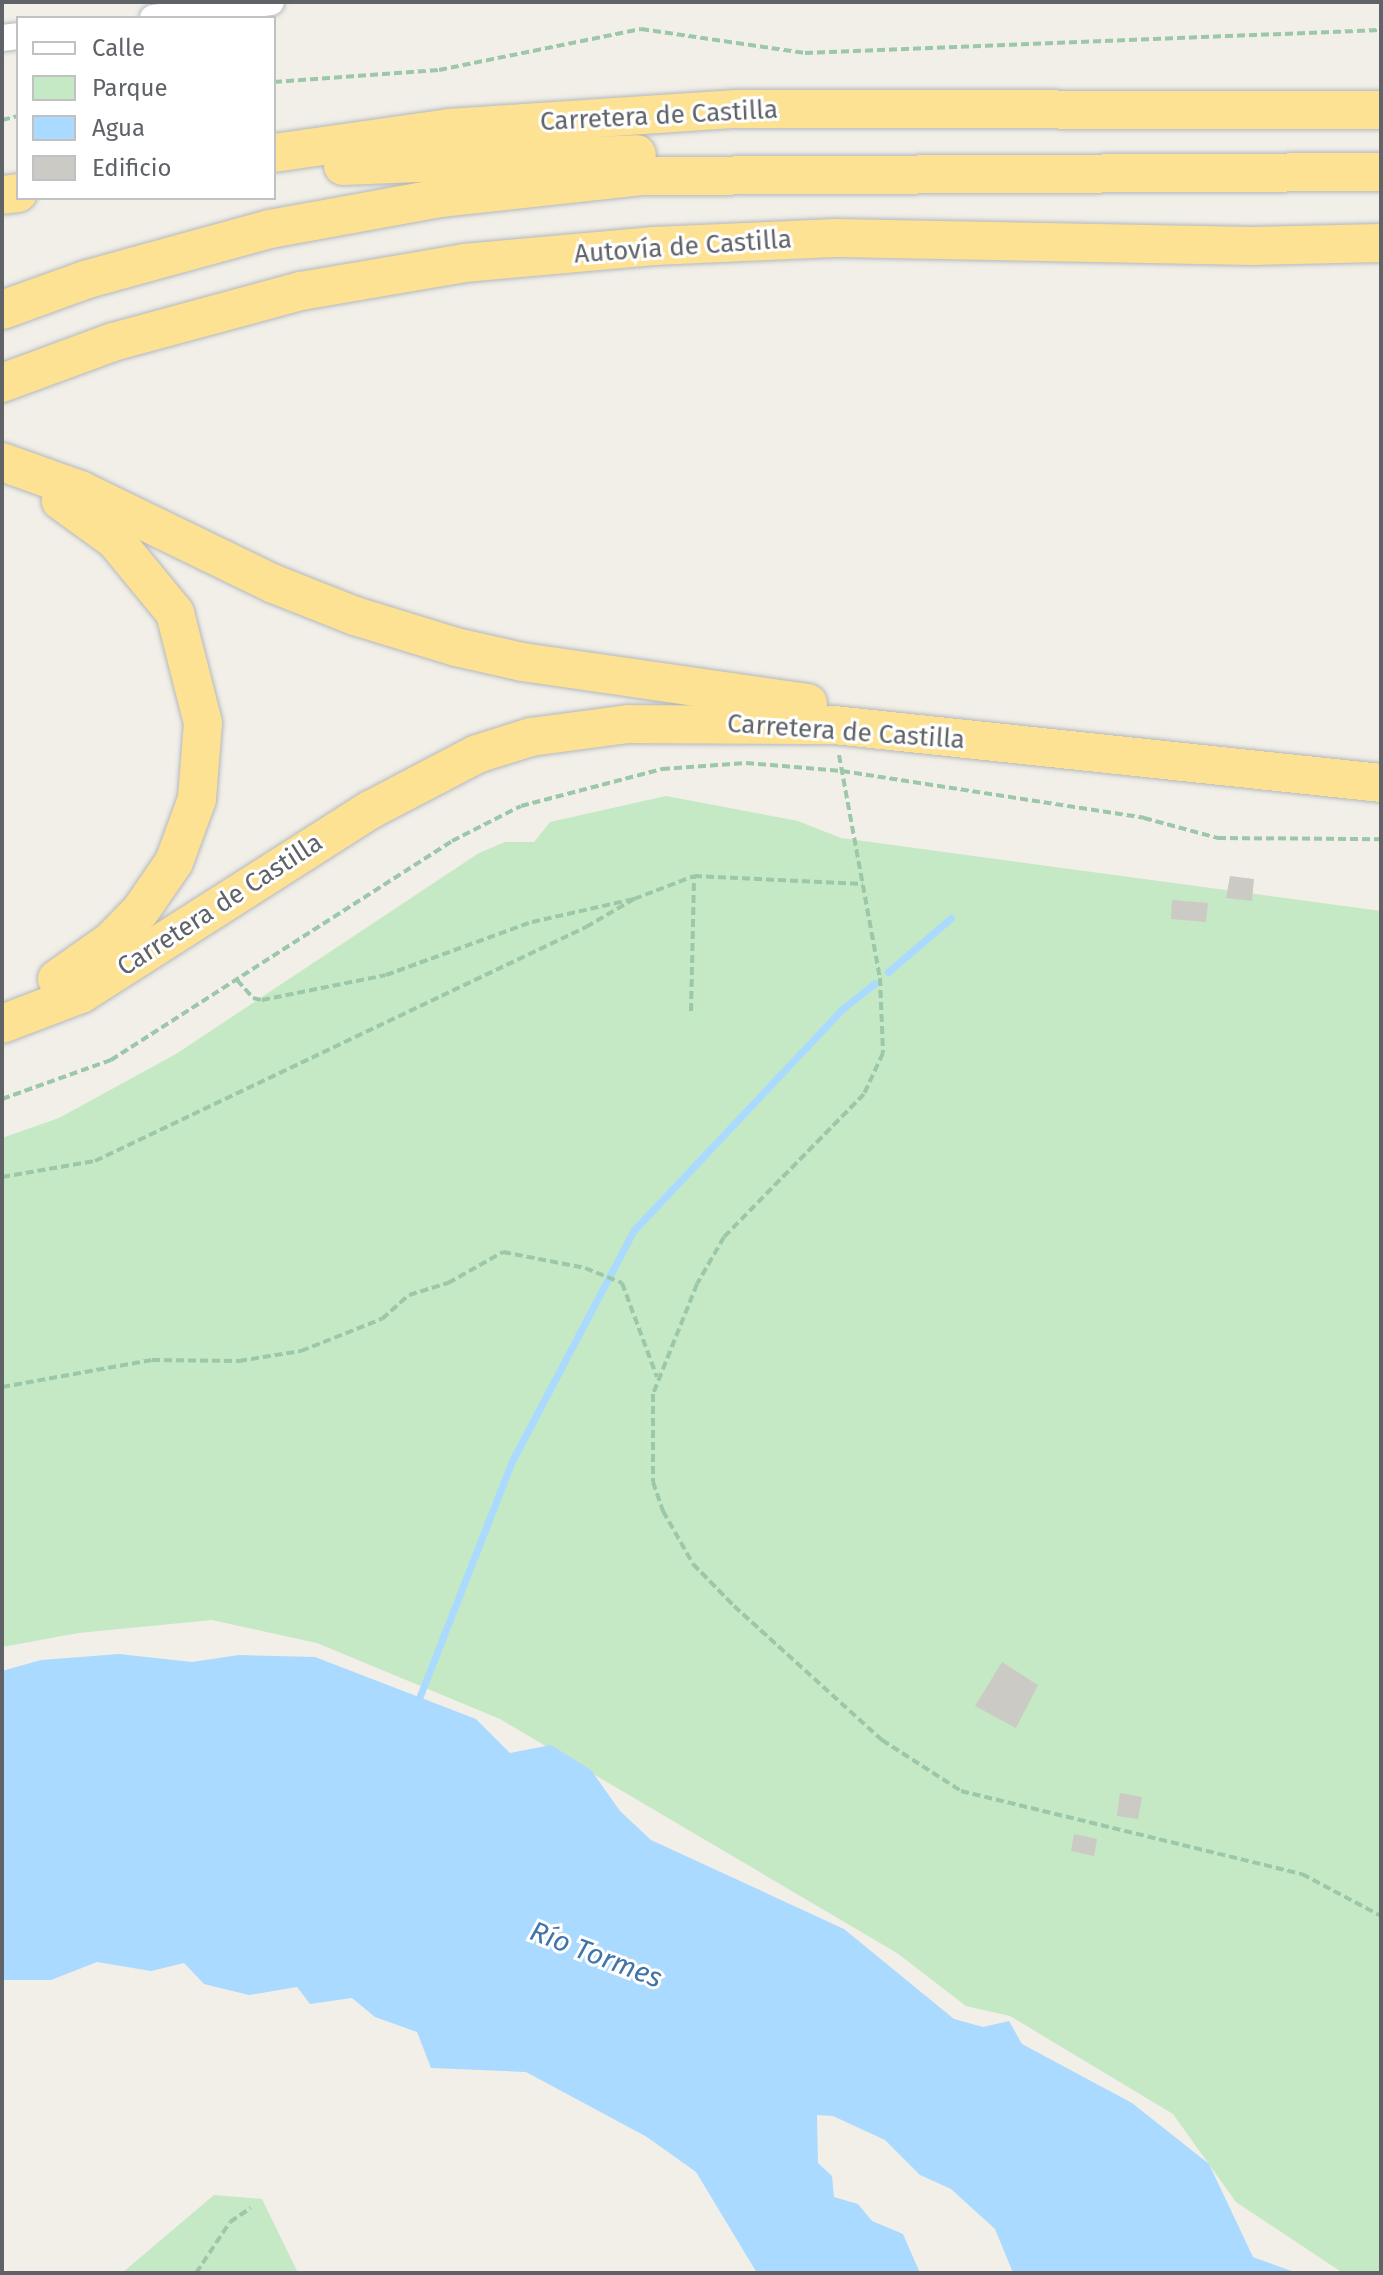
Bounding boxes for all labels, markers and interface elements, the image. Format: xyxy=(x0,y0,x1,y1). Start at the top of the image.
legend xyxy=(16,16,276,200)
text: Calle xyxy=(92,34,145,62)
text: Parque xyxy=(92,74,168,102)
street label: Carretera de Castilla xyxy=(539,94,779,138)
text: Agua xyxy=(92,114,145,142)
text: Edificio xyxy=(92,154,172,182)
street label: Autovía de Castilla xyxy=(573,224,793,270)
street label: Carretera de Castilla xyxy=(726,708,966,756)
street label: Carretera de Castilla xyxy=(112,827,328,983)
water label: Río Tormes xyxy=(525,1914,667,1996)

